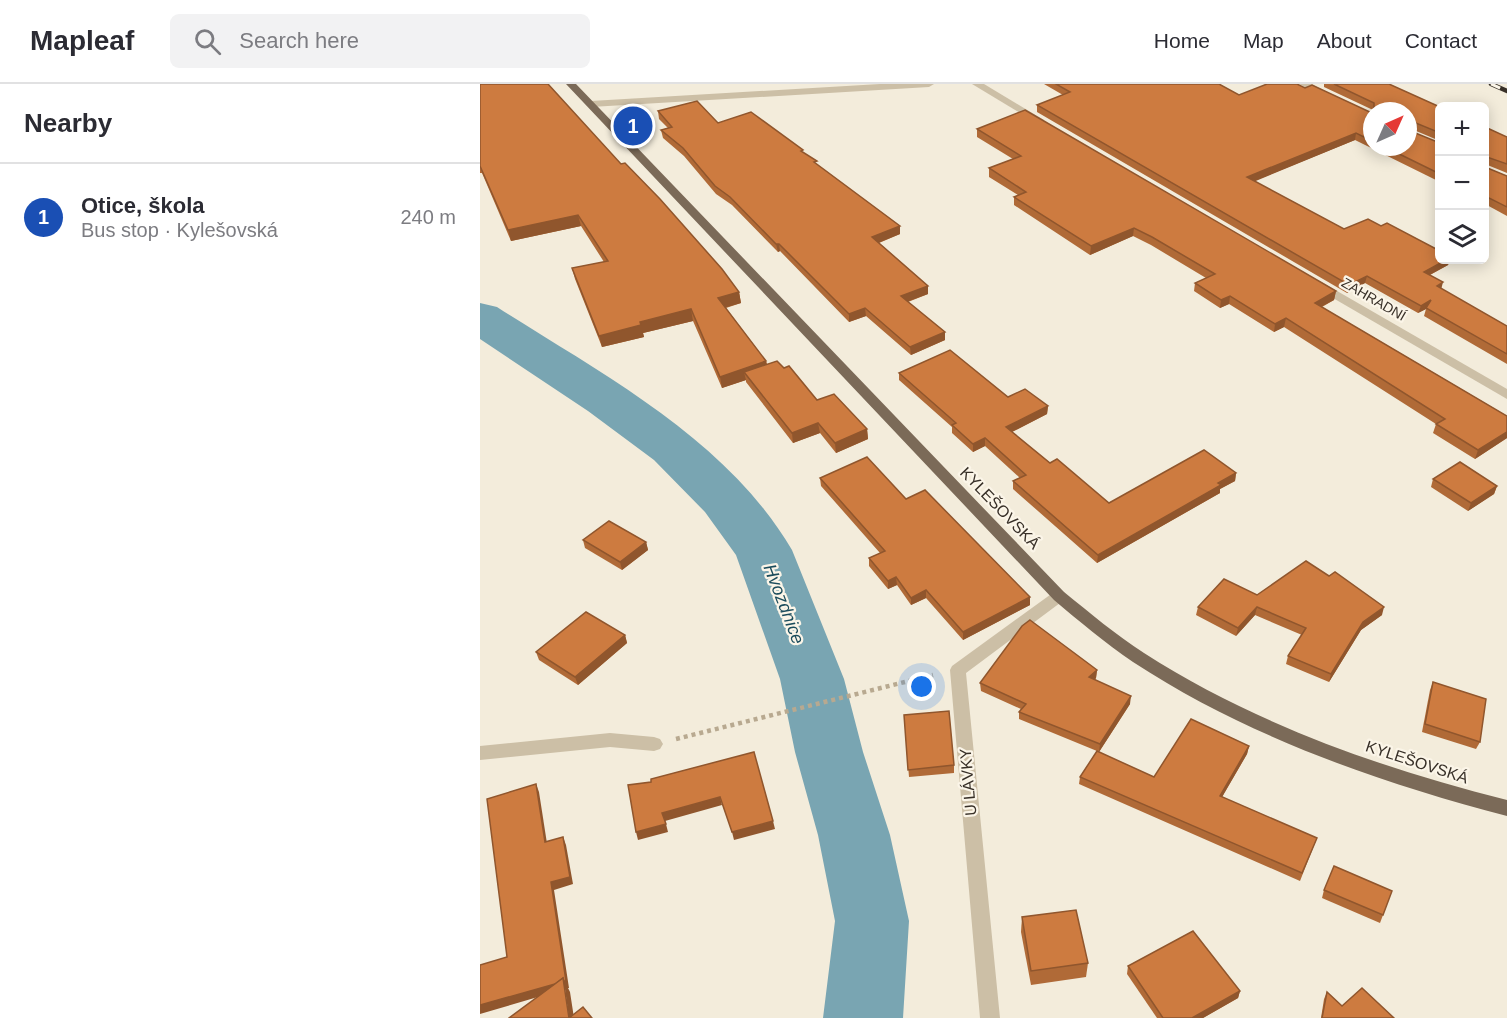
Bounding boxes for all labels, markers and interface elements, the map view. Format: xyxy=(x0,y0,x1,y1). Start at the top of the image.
search box xyxy=(170,14,590,68)
text: Mapleaf xyxy=(30,25,134,56)
icon: search xyxy=(191,25,224,58)
text: Search here xyxy=(239,28,359,53)
text: Home xyxy=(1154,29,1210,52)
text: Map xyxy=(1243,29,1284,52)
text: About xyxy=(1317,29,1372,52)
text: Contact xyxy=(1405,29,1477,52)
north arrow xyxy=(1363,102,1417,156)
map controls xyxy=(1435,102,1489,264)
button: + xyxy=(1435,102,1489,156)
pin: 1 xyxy=(614,104,652,148)
text: Nearby xyxy=(24,108,112,138)
button: − xyxy=(1435,156,1489,210)
text: Otice, škola xyxy=(81,193,205,218)
text: 1 xyxy=(38,206,49,228)
text: 240 m xyxy=(400,206,456,228)
button: layers xyxy=(1435,210,1489,264)
text: Bus stop · Kylešovská xyxy=(81,219,278,241)
street label: ZAHRADNÍ xyxy=(1339,274,1409,324)
street label: KYLEŠOVSKÁ xyxy=(957,463,1044,553)
water label: Hvozdnice xyxy=(760,561,808,647)
your location xyxy=(907,672,936,701)
street label: KYLEŠOVSKÁ xyxy=(1364,736,1471,787)
street label: U LÁVKY xyxy=(956,747,979,816)

